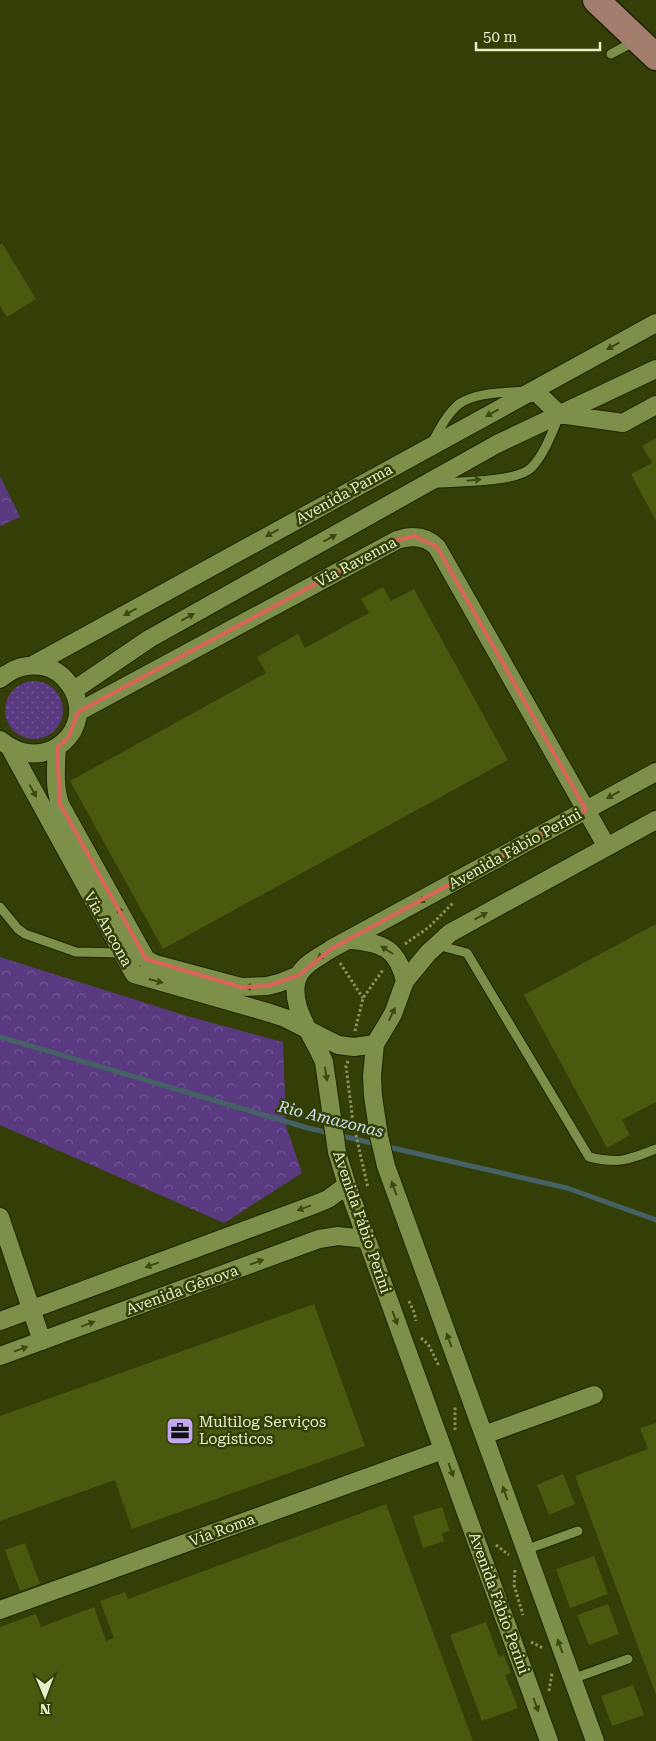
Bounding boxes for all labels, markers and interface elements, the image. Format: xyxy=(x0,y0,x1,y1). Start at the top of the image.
scale bar xyxy=(476,20,600,52)
text: 50 m xyxy=(483,28,518,46)
one-way arrow xyxy=(607,342,620,351)
one-way arrow xyxy=(484,409,499,417)
street label: Avenida Parma xyxy=(292,460,396,528)
one-way arrow xyxy=(466,476,482,484)
one-way arrow xyxy=(266,529,279,538)
street label: Via Ravenna xyxy=(312,533,400,591)
one-way arrow xyxy=(323,533,337,542)
one-way arrow xyxy=(123,607,137,616)
one-way arrow xyxy=(181,613,196,621)
one-way arrow xyxy=(29,784,37,798)
one-way arrow xyxy=(606,791,621,799)
street label: Avenida Fábio Perini xyxy=(445,805,585,893)
street label: Via Ancona xyxy=(80,888,136,970)
one-way arrow xyxy=(418,894,432,903)
one-way arrow xyxy=(116,907,125,920)
one-way arrow xyxy=(474,912,487,921)
one-way arrow xyxy=(380,945,394,954)
one-way arrow xyxy=(316,950,330,959)
one-way arrow xyxy=(149,978,164,986)
one-way arrow xyxy=(244,983,260,991)
one-way arrow xyxy=(389,1007,397,1021)
one-way arrow xyxy=(322,1067,330,1083)
water label: Rio Amazonas xyxy=(275,1096,386,1141)
street label: Avenida Fábio Perini xyxy=(329,1148,395,1296)
one-way arrow xyxy=(390,1180,397,1195)
one-way arrow xyxy=(297,1205,312,1212)
one-way arrow xyxy=(250,1258,265,1266)
street label: Avenida Gênova xyxy=(123,1261,241,1319)
one-way arrow xyxy=(144,1261,159,1269)
one-way arrow xyxy=(392,1310,399,1325)
one-way arrow xyxy=(81,1320,96,1328)
one-way arrow xyxy=(445,1333,452,1348)
one-way arrow xyxy=(14,1345,29,1353)
place label: Multilog Serviços Logísticos xyxy=(199,1413,326,1448)
office icon: Multilog Serviços Logísticos xyxy=(165,1416,195,1446)
one-way arrow xyxy=(448,1463,455,1478)
one-way arrow xyxy=(501,1485,509,1500)
street label: Via Roma xyxy=(187,1510,257,1550)
street label: Avenida Fábio Perini xyxy=(465,1530,533,1677)
one-way arrow xyxy=(556,1638,564,1653)
north arrow xyxy=(20,1671,70,1721)
one-way arrow xyxy=(532,1698,540,1713)
text: N xyxy=(39,1701,51,1717)

